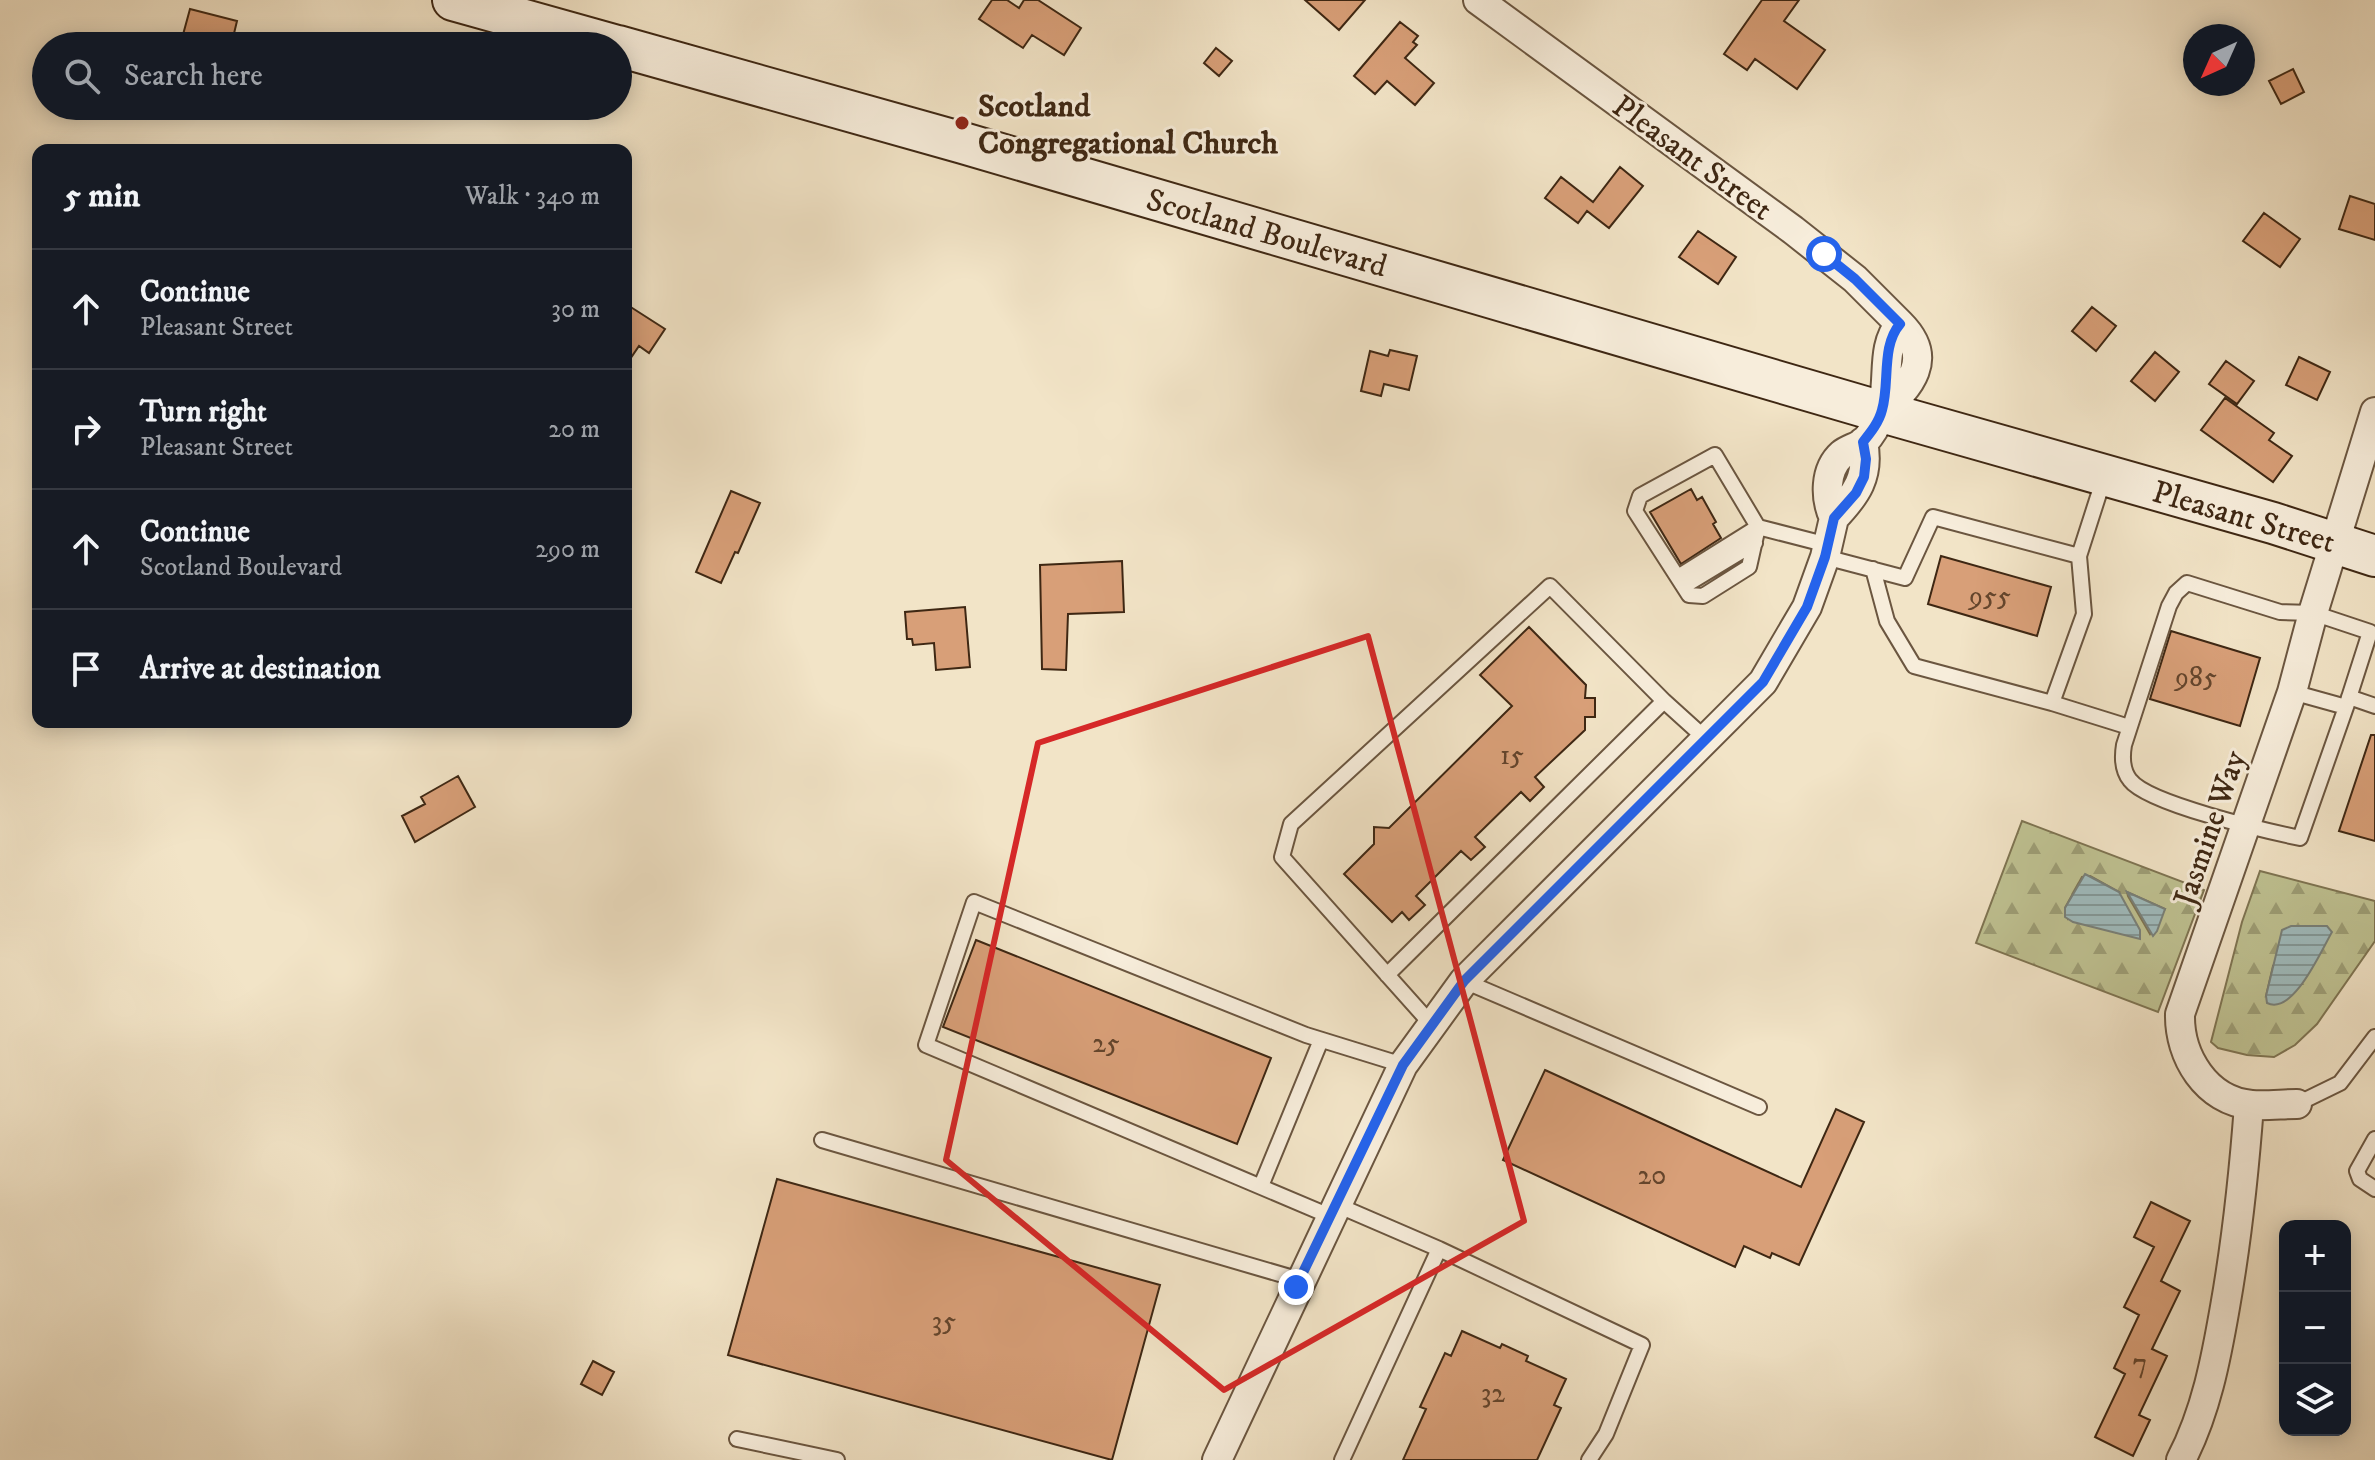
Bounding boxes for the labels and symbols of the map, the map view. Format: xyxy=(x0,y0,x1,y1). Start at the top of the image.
north arrow xyxy=(2183,24,2255,96)
place label: Scotland Congregational Church xyxy=(978,87,1278,164)
street label: Pleasant Street xyxy=(1604,87,1780,230)
marker: Scotland Congregational Church xyxy=(953,114,971,132)
street label: Scotland Boulevard xyxy=(1141,180,1391,287)
route start xyxy=(1806,236,1842,272)
street label: Pleasant Street xyxy=(2147,473,2340,563)
house number: 955 xyxy=(1967,579,2011,614)
house number: 985 xyxy=(2173,660,2217,695)
house number: 15 xyxy=(1500,738,1524,773)
street label: Jasmine Way xyxy=(2165,745,2256,914)
house number: 25 xyxy=(1092,1026,1120,1061)
house number: 20 xyxy=(1638,1158,1666,1193)
route end xyxy=(1278,1269,1314,1305)
house number: 35 xyxy=(932,1304,956,1339)
house number: 7 xyxy=(2133,1346,2147,1381)
house number: 32 xyxy=(1481,1376,1505,1411)

